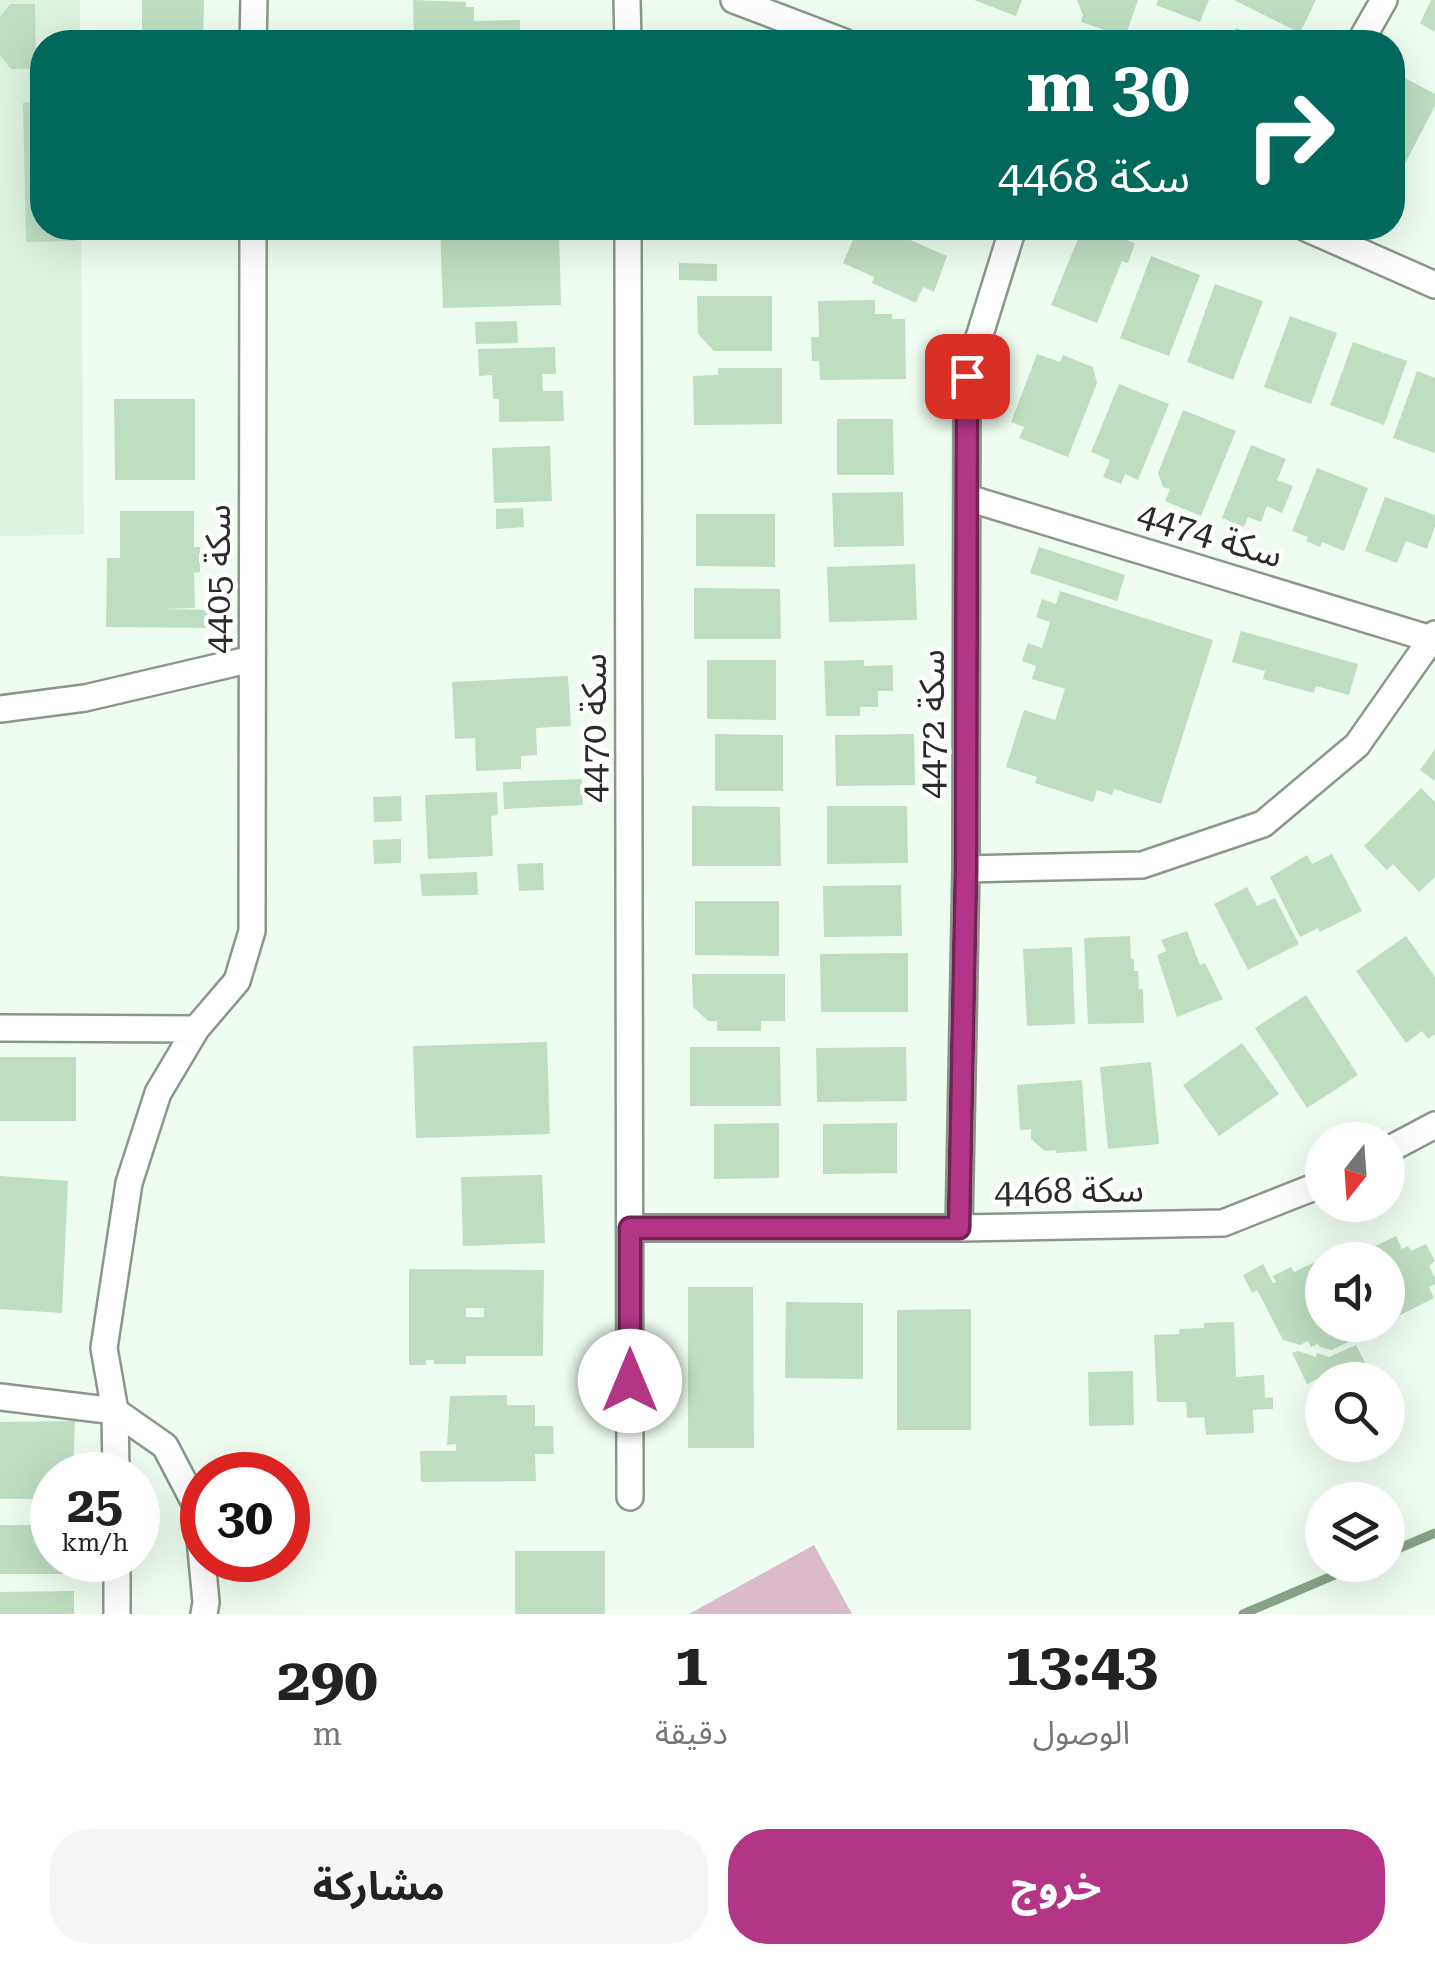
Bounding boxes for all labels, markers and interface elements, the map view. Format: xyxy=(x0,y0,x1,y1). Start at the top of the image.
text: 30 m xyxy=(1026,46,1190,128)
icon: right xyxy=(1225,70,1355,200)
text: سكة 4468 xyxy=(998,150,1190,203)
pin xyxy=(925,334,1010,419)
icon: arrive xyxy=(940,349,995,404)
street label: سكة 4474 xyxy=(1133,494,1287,576)
street label: سكة 4405 xyxy=(198,504,239,654)
street label: سكة 4472 xyxy=(912,649,953,799)
street label: سكة 4470 xyxy=(574,653,615,803)
north arrow xyxy=(1305,1122,1405,1222)
map controls xyxy=(1305,1122,1405,1582)
street label: سكة 4468 xyxy=(994,1169,1144,1213)
button: sound xyxy=(1305,1242,1405,1342)
position arrow xyxy=(578,1329,682,1433)
button: search xyxy=(1305,1362,1405,1462)
speed limit sign: 30 xyxy=(180,1452,310,1582)
text: 25 xyxy=(67,1476,123,1534)
button: layers xyxy=(1305,1482,1405,1582)
text: km/h xyxy=(62,1528,128,1557)
text: 1 xyxy=(675,1629,708,1700)
text: 13:43 xyxy=(1005,1629,1158,1700)
text: 290 xyxy=(277,1644,378,1715)
text: دقيقة xyxy=(655,1714,728,1752)
text: الوصول xyxy=(1033,1714,1130,1752)
text: m xyxy=(313,1715,342,1753)
button: مشاركة xyxy=(50,1829,708,1944)
button: خروج xyxy=(728,1829,1385,1944)

